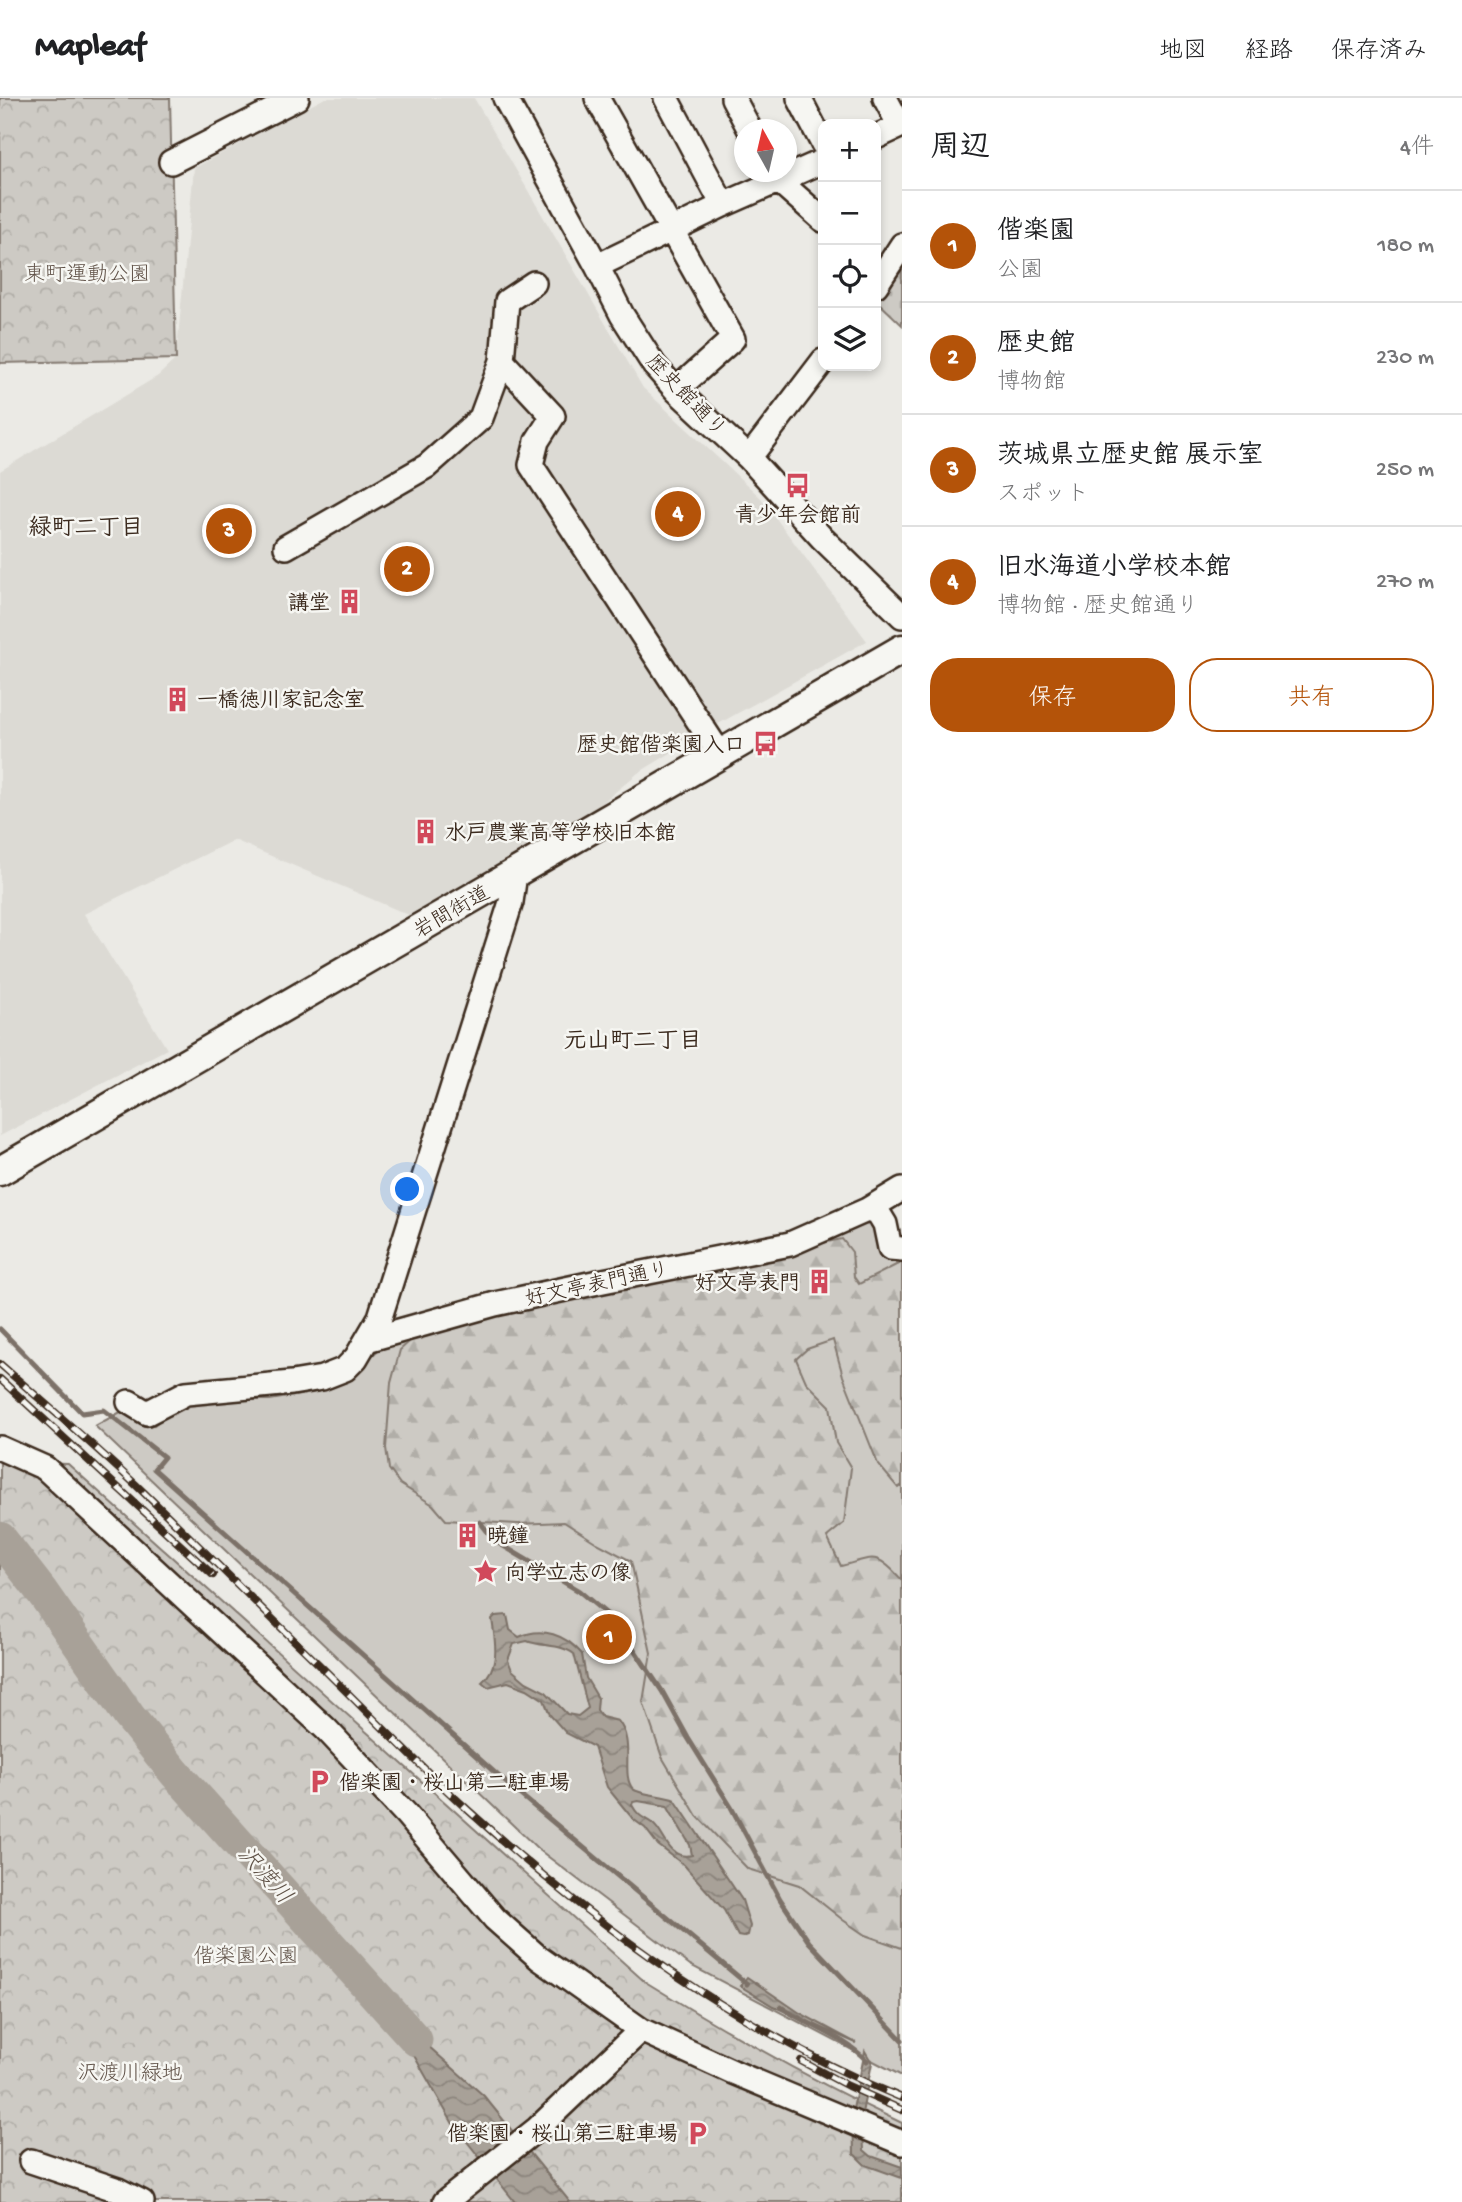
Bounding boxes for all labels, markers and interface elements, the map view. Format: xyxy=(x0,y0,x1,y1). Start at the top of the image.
text: Mapleaf xyxy=(35,29,145,67)
text: 地図 xyxy=(1159,38,1207,67)
text: 経路 xyxy=(1245,38,1293,67)
text: 保存済み xyxy=(1331,38,1427,67)
north arrow xyxy=(734,119,797,182)
map controls xyxy=(818,119,881,371)
button: + xyxy=(818,119,881,182)
text: 周辺 xyxy=(930,132,990,167)
text: 4件 xyxy=(1400,135,1434,162)
button: − xyxy=(818,182,881,245)
text: 偕楽園 xyxy=(997,218,1075,249)
text: 1 xyxy=(948,233,958,260)
text: 180 m xyxy=(1377,233,1434,260)
button: locate xyxy=(818,245,881,308)
text: 公園 xyxy=(997,258,1043,285)
park label: 東町運動公園 xyxy=(24,262,150,289)
button: layers xyxy=(818,308,881,371)
text: 歴史館 xyxy=(997,330,1075,361)
text: 2 xyxy=(947,345,959,372)
text: 230 m xyxy=(1376,345,1434,372)
street label: 歴史館通り xyxy=(639,350,731,444)
text: 博物館 xyxy=(997,370,1066,397)
text: 茨城県立歴史館 展示室 xyxy=(997,442,1263,473)
text: 3 xyxy=(947,457,959,484)
text: 250 m xyxy=(1376,457,1434,484)
bus stop icon: 青少年会館前 xyxy=(784,471,812,499)
text: スポット xyxy=(997,482,1089,509)
pin: 4 xyxy=(655,488,701,540)
place label: 青少年会館前 xyxy=(735,503,861,530)
pin: 3 xyxy=(206,505,252,557)
district label: 緑町二丁目 xyxy=(29,515,144,543)
pin: 2 xyxy=(384,543,430,595)
text: 旧水海道小学校本館 xyxy=(997,554,1231,585)
text: 4 xyxy=(948,569,958,596)
text: 270 m xyxy=(1376,569,1434,596)
building icon: 講堂 xyxy=(336,588,364,616)
place label: 講堂 xyxy=(288,591,330,618)
text: 博物館 · 歴史館通り xyxy=(997,594,1199,621)
button: 保存 xyxy=(930,658,1175,732)
button: 共有 xyxy=(1189,658,1434,732)
building icon: 一橋徳川家記念室 xyxy=(163,685,191,713)
place label: 一橋徳川家記念室 xyxy=(197,688,365,715)
bus stop icon: 歴史館偕楽園入口 xyxy=(751,730,779,758)
place label: 歴史館偕楽園入口 xyxy=(577,733,745,760)
building icon: 水戸農業高等学校旧本館 xyxy=(411,818,439,846)
place label: 水戸農業高等学校旧本館 xyxy=(445,821,676,848)
street label: 岩間街道 xyxy=(410,881,495,946)
district label: 元山町二丁目 xyxy=(564,1029,702,1056)
your location xyxy=(390,1172,424,1206)
street label: 好文亭表門通り xyxy=(523,1257,672,1314)
building icon: 好文亭表門 xyxy=(806,1268,834,1296)
place label: 好文亭表門 xyxy=(695,1271,800,1298)
building icon: 暁鐘 xyxy=(453,1521,481,1549)
place label: 暁鐘 xyxy=(487,1525,529,1551)
place icon: 向学立志の像 xyxy=(471,1558,499,1586)
place label: 向学立志の像 xyxy=(505,1561,631,1588)
pin: 1 xyxy=(586,1611,632,1663)
parking icon: 偕楽園・桜山第二駐車場 xyxy=(305,1768,333,1796)
place label: 偕楽園・桜山第二駐車場 xyxy=(339,1771,570,1798)
water label: 沢渡川 xyxy=(230,1841,297,1911)
park label: 偕楽園公園 xyxy=(194,1944,299,1971)
park label: 沢渡川緑地 xyxy=(78,2062,183,2088)
parking icon: 偕楽園・桜山第三駐車場 xyxy=(684,2119,712,2147)
place label: 偕楽園・桜山第三駐車場 xyxy=(447,2122,678,2149)

